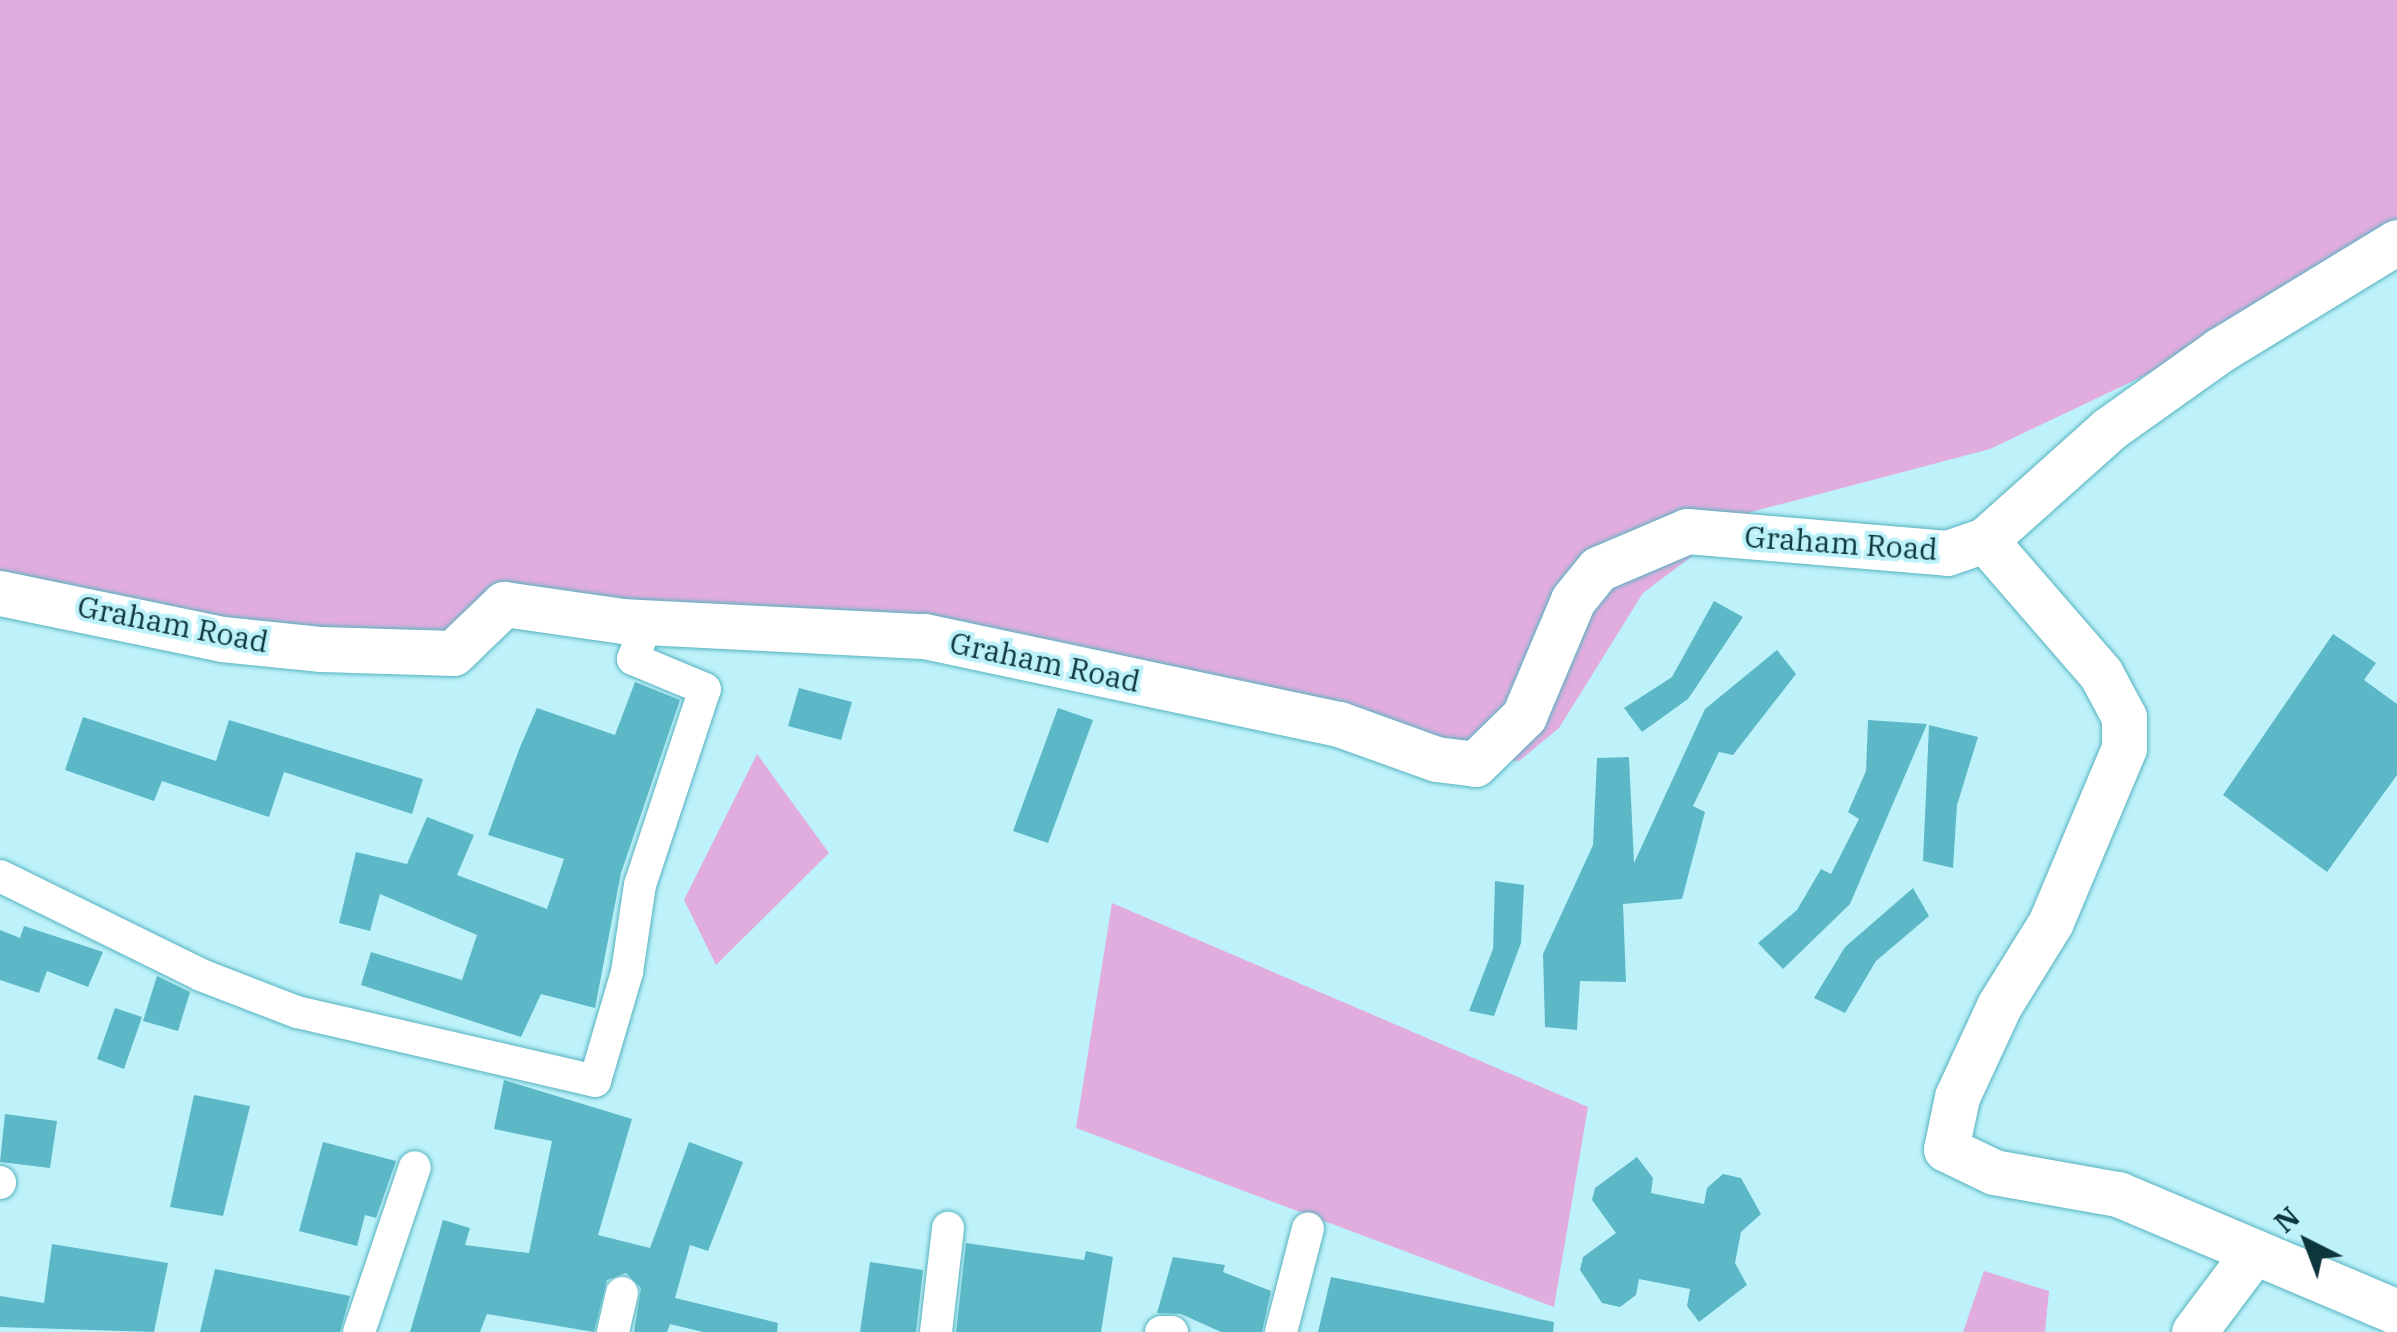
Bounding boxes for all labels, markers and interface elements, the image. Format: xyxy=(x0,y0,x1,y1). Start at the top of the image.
street label: Graham Road xyxy=(1743,518,1939,568)
street label: Graham Road xyxy=(75,588,271,660)
street label: Graham Road xyxy=(947,624,1143,700)
north arrow xyxy=(2257,1192,2357,1292)
text: N xyxy=(2266,1198,2307,1240)

